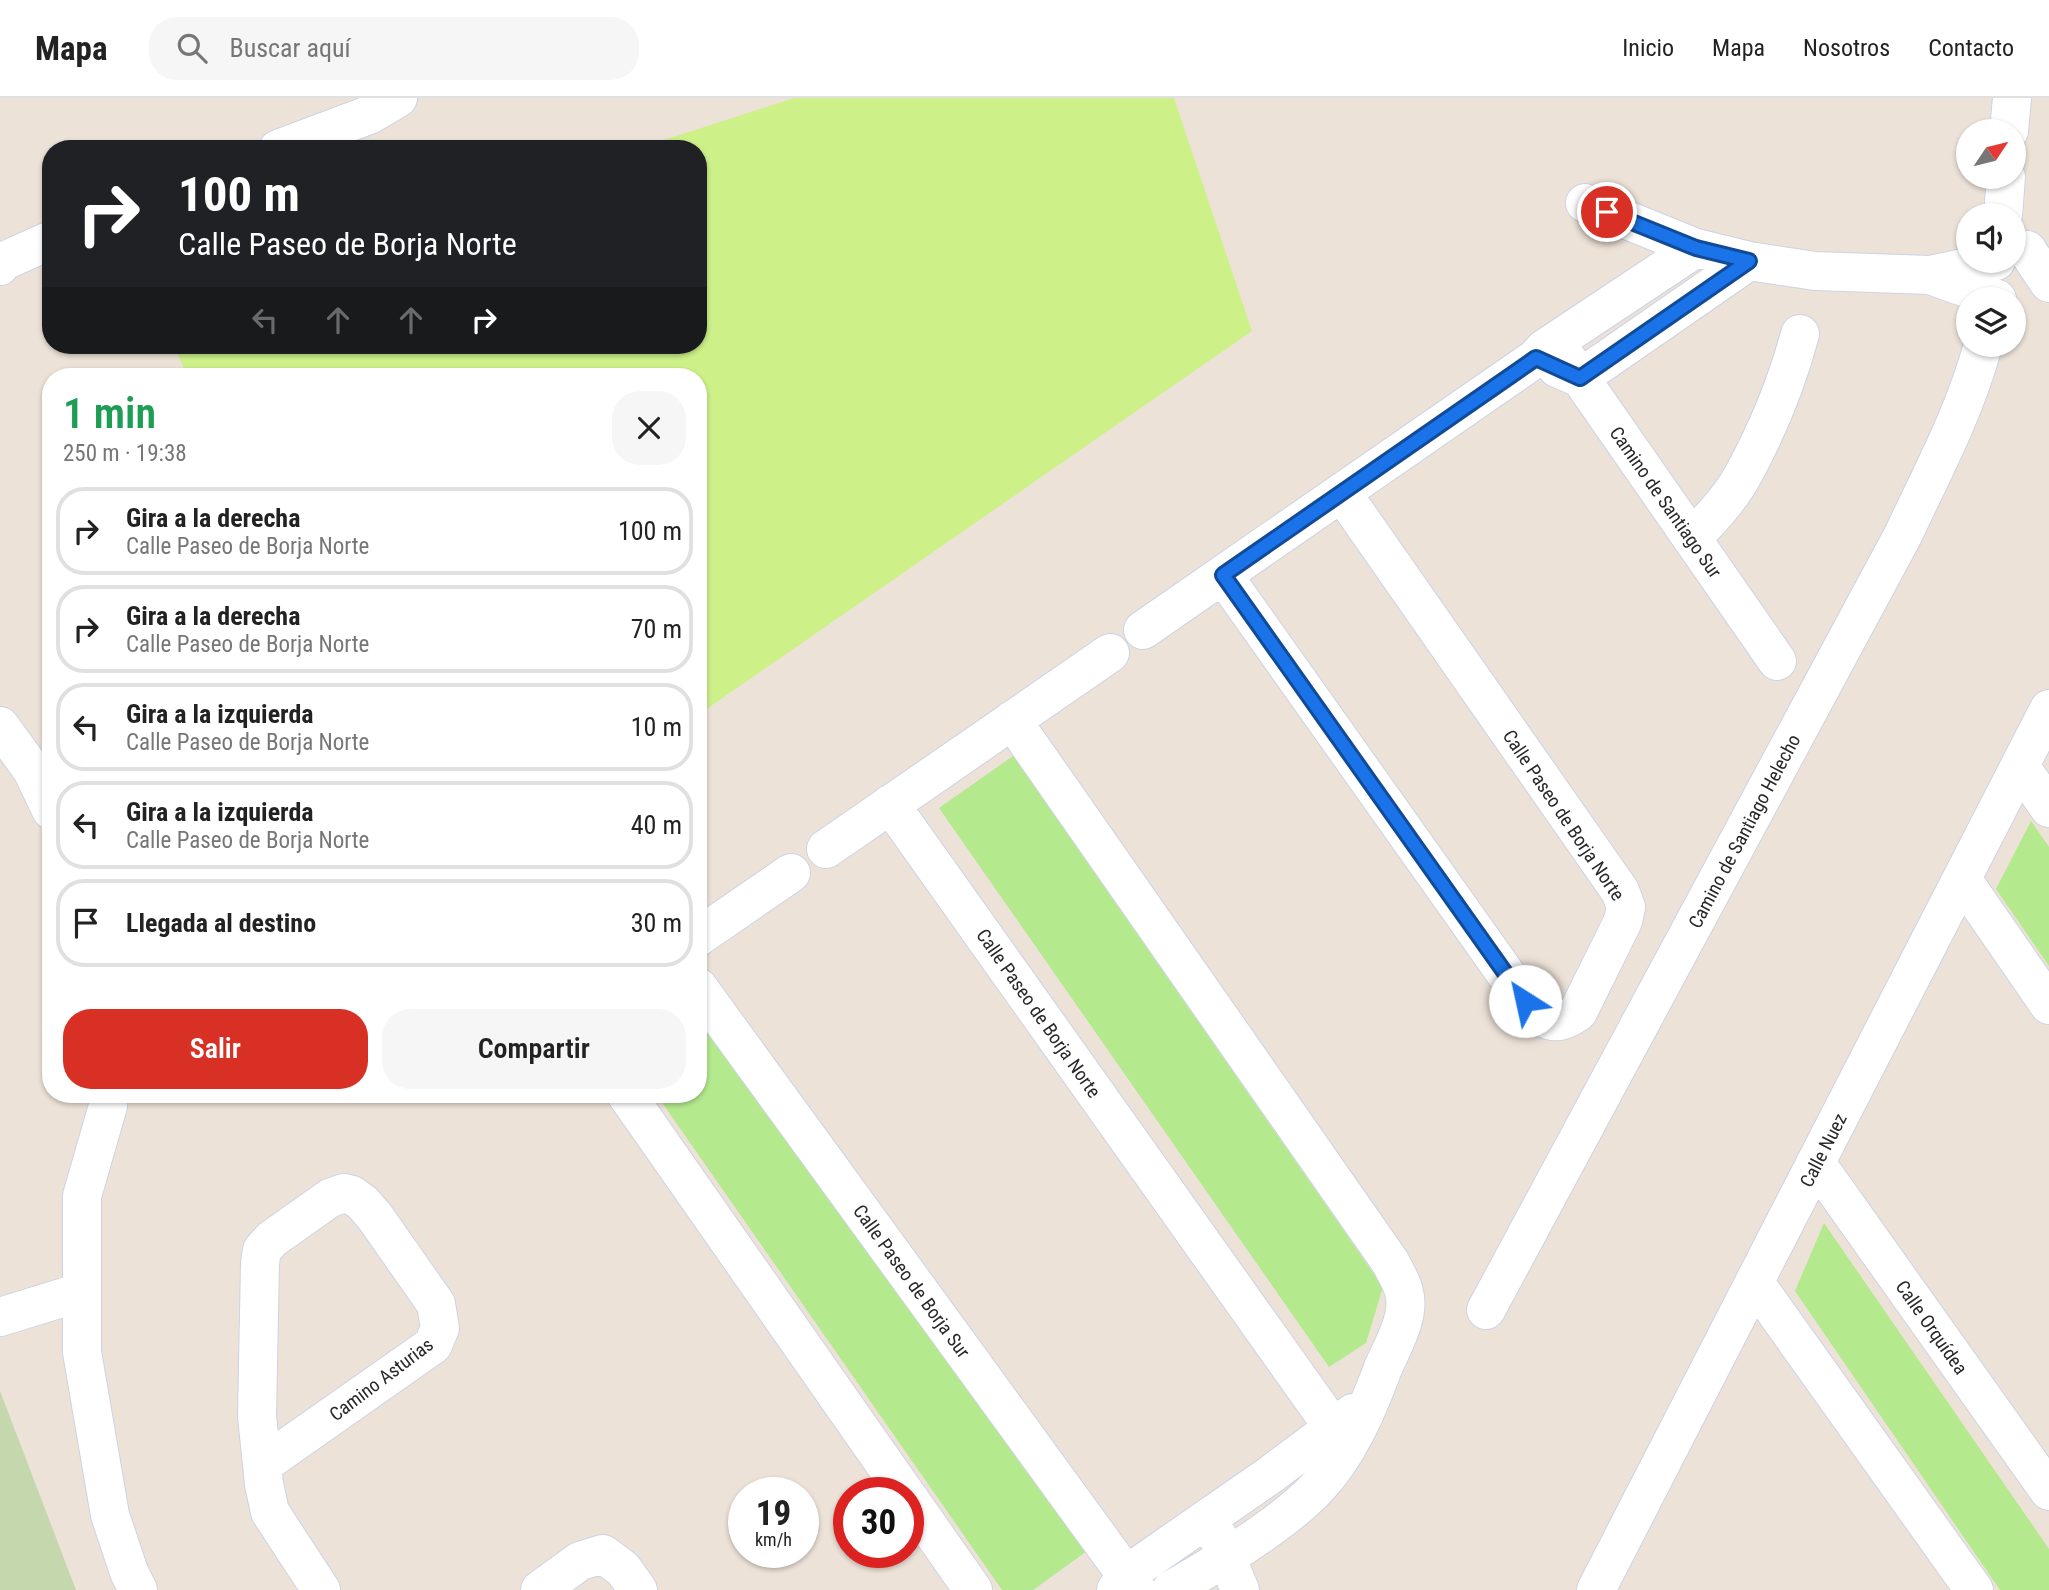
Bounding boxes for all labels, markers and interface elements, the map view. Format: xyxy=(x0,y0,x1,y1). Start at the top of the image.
search box xyxy=(149,17,639,80)
text: Mapa xyxy=(35,29,107,68)
icon: search xyxy=(173,29,211,67)
text: Buscar aquí xyxy=(229,33,351,63)
text: Inicio xyxy=(1622,34,1674,62)
text: Mapa xyxy=(1712,34,1765,62)
text: Nosotros xyxy=(1803,34,1890,62)
text: Contacto xyxy=(1928,34,2014,62)
north arrow xyxy=(1956,119,2026,189)
map controls xyxy=(1956,119,2026,357)
text: 100 m xyxy=(178,166,300,223)
icon: right xyxy=(63,168,154,259)
pin xyxy=(1577,182,1637,242)
icon: arrive xyxy=(1588,193,1626,231)
button: sound xyxy=(1956,203,2026,273)
text: Calle Paseo de Borja Norte xyxy=(178,225,517,263)
button: layers xyxy=(1956,287,2026,357)
icon: left xyxy=(246,301,284,339)
icon: ahead xyxy=(319,301,357,339)
icon: ahead xyxy=(392,301,430,339)
icon: right xyxy=(465,301,503,339)
text: 1 min xyxy=(63,389,156,438)
button: close xyxy=(612,391,686,465)
street label: Camino de Santiago Sur xyxy=(1605,422,1727,583)
text: 250 m · 19:38 xyxy=(63,440,187,467)
text: Gira a la derecha xyxy=(126,503,300,533)
icon: right xyxy=(67,512,105,550)
text: 100 m xyxy=(618,516,682,546)
text: Calle Paseo de Borja Norte xyxy=(126,533,369,560)
text: Gira a la derecha xyxy=(126,601,300,631)
icon: right xyxy=(67,610,105,648)
text: 70 m xyxy=(631,614,682,644)
text: Calle Paseo de Borja Norte xyxy=(126,631,369,658)
text: Gira a la izquierda xyxy=(126,699,314,729)
icon: left xyxy=(67,708,105,746)
text: 10 m xyxy=(631,712,682,742)
street label: Calle Paseo de Borja Norte xyxy=(1498,726,1629,905)
text: Calle Paseo de Borja Norte xyxy=(126,729,369,756)
street label: Camino de Santiago Helecho xyxy=(1684,730,1805,932)
text: Gira a la izquierda xyxy=(126,797,314,827)
icon: left xyxy=(67,806,105,844)
text: 40 m xyxy=(631,810,682,840)
text: Calle Paseo de Borja Norte xyxy=(126,827,369,854)
icon: arrive xyxy=(67,904,105,942)
text: Llegada al destino xyxy=(126,908,316,938)
text: 30 m xyxy=(631,908,682,938)
street label: Calle Paseo de Borja Norte xyxy=(972,924,1106,1102)
position arrow xyxy=(1488,964,1562,1038)
button: Salir xyxy=(63,1009,368,1089)
button: Compartir xyxy=(382,1009,686,1089)
street label: Calle Nuez xyxy=(1795,1109,1852,1191)
street label: Calle Paseo de Borja Sur xyxy=(848,1200,975,1363)
street label: Calle Orquídea xyxy=(1891,1276,1972,1379)
street label: Camino Asturias xyxy=(325,1333,438,1426)
speed limit sign: 30 xyxy=(833,1477,924,1568)
text: 19 xyxy=(756,1493,791,1534)
text: km/h xyxy=(755,1529,792,1550)

